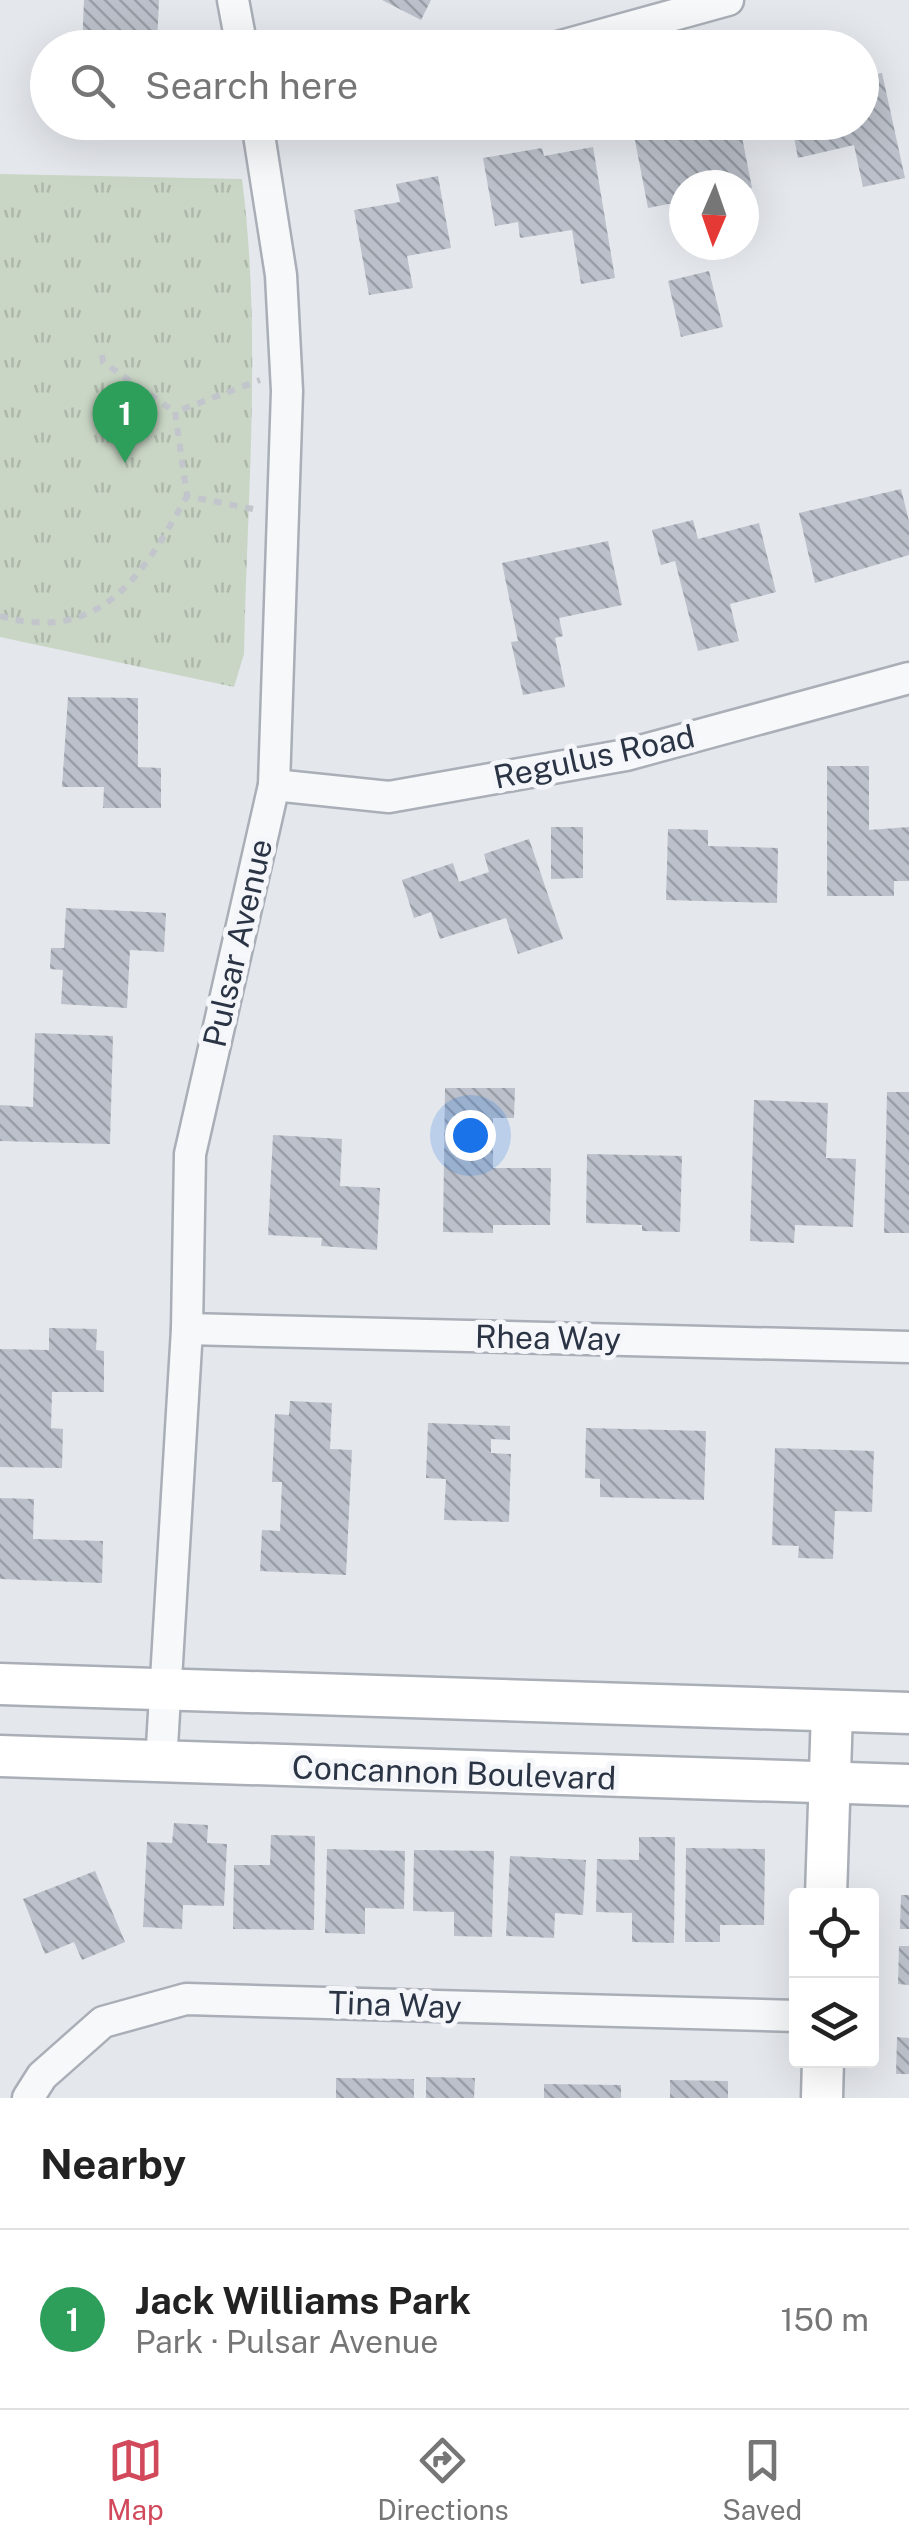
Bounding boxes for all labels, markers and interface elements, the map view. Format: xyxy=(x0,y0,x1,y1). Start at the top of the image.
search box xyxy=(30,30,879,140)
icon: search xyxy=(65,58,120,113)
text: Search here xyxy=(145,63,358,108)
north arrow xyxy=(669,170,759,260)
pin: 1 xyxy=(92,380,158,463)
street label: Regulus Road xyxy=(490,717,698,796)
street label: Pulsar Avenue xyxy=(196,835,279,1051)
your location xyxy=(445,1110,496,1161)
street label: Rhea Way xyxy=(475,1318,621,1357)
street label: Concannon Boulevard xyxy=(291,1748,617,1797)
map controls xyxy=(789,1888,879,2068)
button: locate xyxy=(789,1888,879,1978)
button: layers xyxy=(789,1978,879,2068)
street label: Tina Way xyxy=(328,1984,462,2025)
text: Nearby xyxy=(40,2139,186,2188)
text: Jack Williams Park xyxy=(135,2278,471,2323)
text: 1 xyxy=(66,2301,79,2338)
text: 150 m xyxy=(780,2301,869,2338)
text: Park · Pulsar Avenue xyxy=(135,2323,438,2360)
tab: Map xyxy=(107,2433,164,2526)
tab: Directions xyxy=(377,2433,509,2526)
tab: Saved xyxy=(722,2433,802,2526)

